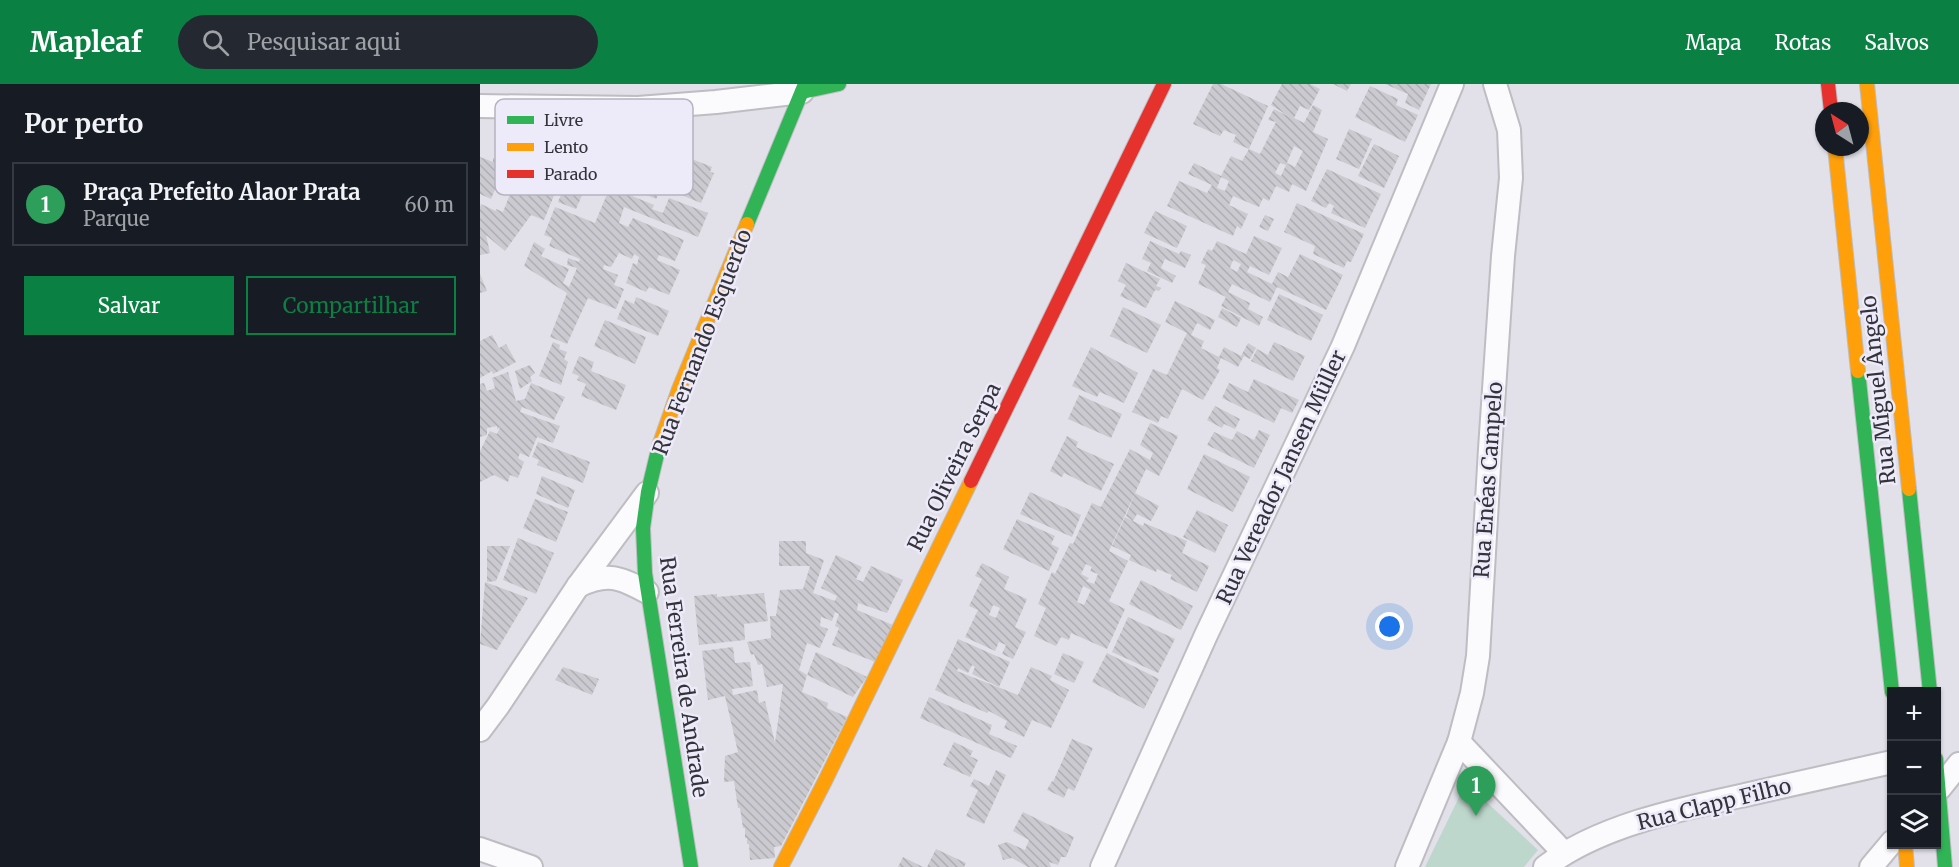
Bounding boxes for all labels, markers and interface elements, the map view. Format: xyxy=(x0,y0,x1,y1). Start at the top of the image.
search box xyxy=(178,15,598,69)
text: Mapleaf xyxy=(30,24,142,60)
icon: search xyxy=(199,26,232,59)
text: Pesquisar aqui xyxy=(247,28,401,56)
text: Mapa xyxy=(1685,29,1742,56)
text: Rotas xyxy=(1775,29,1831,56)
text: Salvos xyxy=(1864,29,1929,56)
legend xyxy=(495,99,693,195)
north arrow xyxy=(1815,102,1869,156)
text: Por perto xyxy=(24,107,143,140)
text: Livre xyxy=(544,110,583,130)
text: Lento xyxy=(544,137,588,157)
text: Parado xyxy=(544,164,597,184)
text: Praça Prefeito Alaor Prata xyxy=(83,178,361,206)
text: 1 xyxy=(41,192,50,217)
text: 60 m xyxy=(404,192,454,217)
text: Parque xyxy=(83,206,149,231)
street label: Rua Fernando Esquerdo xyxy=(646,225,758,459)
button: Salvar xyxy=(24,276,234,335)
button: Compartilhar xyxy=(246,276,456,335)
street label: Rua Miguel Ângelo xyxy=(1855,294,1901,486)
street label: Rua Vereador Jansen Müller xyxy=(1210,346,1352,608)
street label: Rua Oliveira Serpa xyxy=(901,378,1007,556)
street label: Rua Enéas Campelo xyxy=(1468,381,1508,579)
street label: Rua Ferreira de Andrade xyxy=(654,555,714,799)
your location xyxy=(1375,612,1404,641)
map controls xyxy=(1887,687,1941,849)
button: + xyxy=(1887,687,1941,741)
button: − xyxy=(1887,741,1941,795)
pin: 1 xyxy=(1456,766,1496,816)
street label: Rua Clapp Filho xyxy=(1634,772,1794,836)
button: layers xyxy=(1887,795,1941,849)

